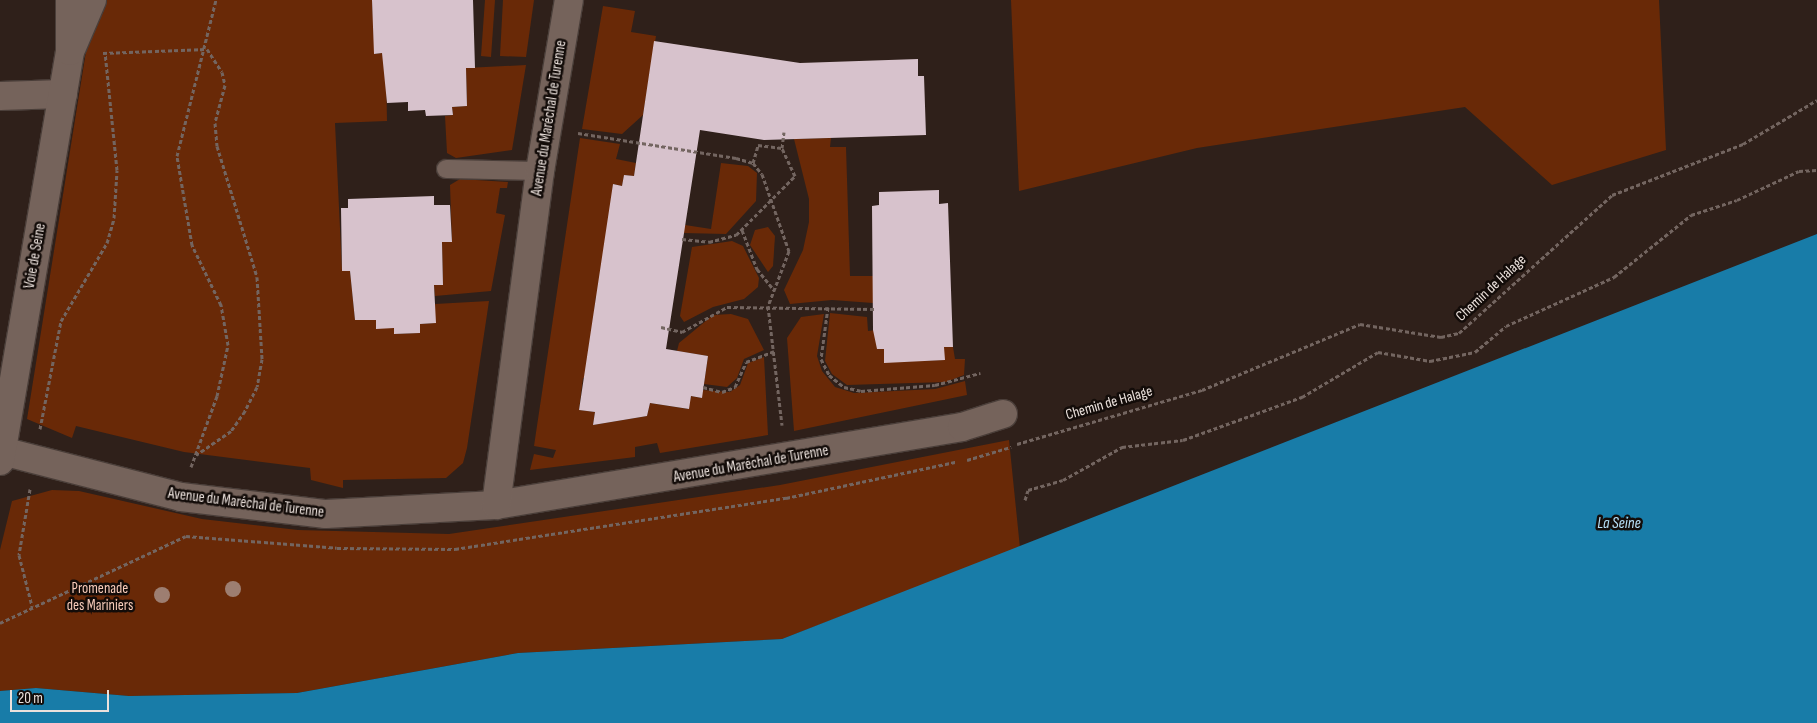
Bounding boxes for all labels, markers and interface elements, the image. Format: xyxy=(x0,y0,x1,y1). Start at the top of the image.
street label: Avenue du Maréchal de Turenne xyxy=(528,39,570,197)
street label: Voie de Seine xyxy=(20,222,50,290)
street label: Chemin de Halage xyxy=(1452,251,1530,325)
street label: Chemin de Halage xyxy=(1063,382,1155,424)
street label: Avenue du Maréchal de Turenne xyxy=(672,442,830,486)
street label: Avenue du Maréchal de Turenne xyxy=(167,484,325,522)
water label: La Seine xyxy=(1597,514,1641,534)
park label: Promenade des Mariniers xyxy=(67,579,133,614)
scale bar xyxy=(12,680,111,712)
text: 20 m xyxy=(18,689,43,708)

